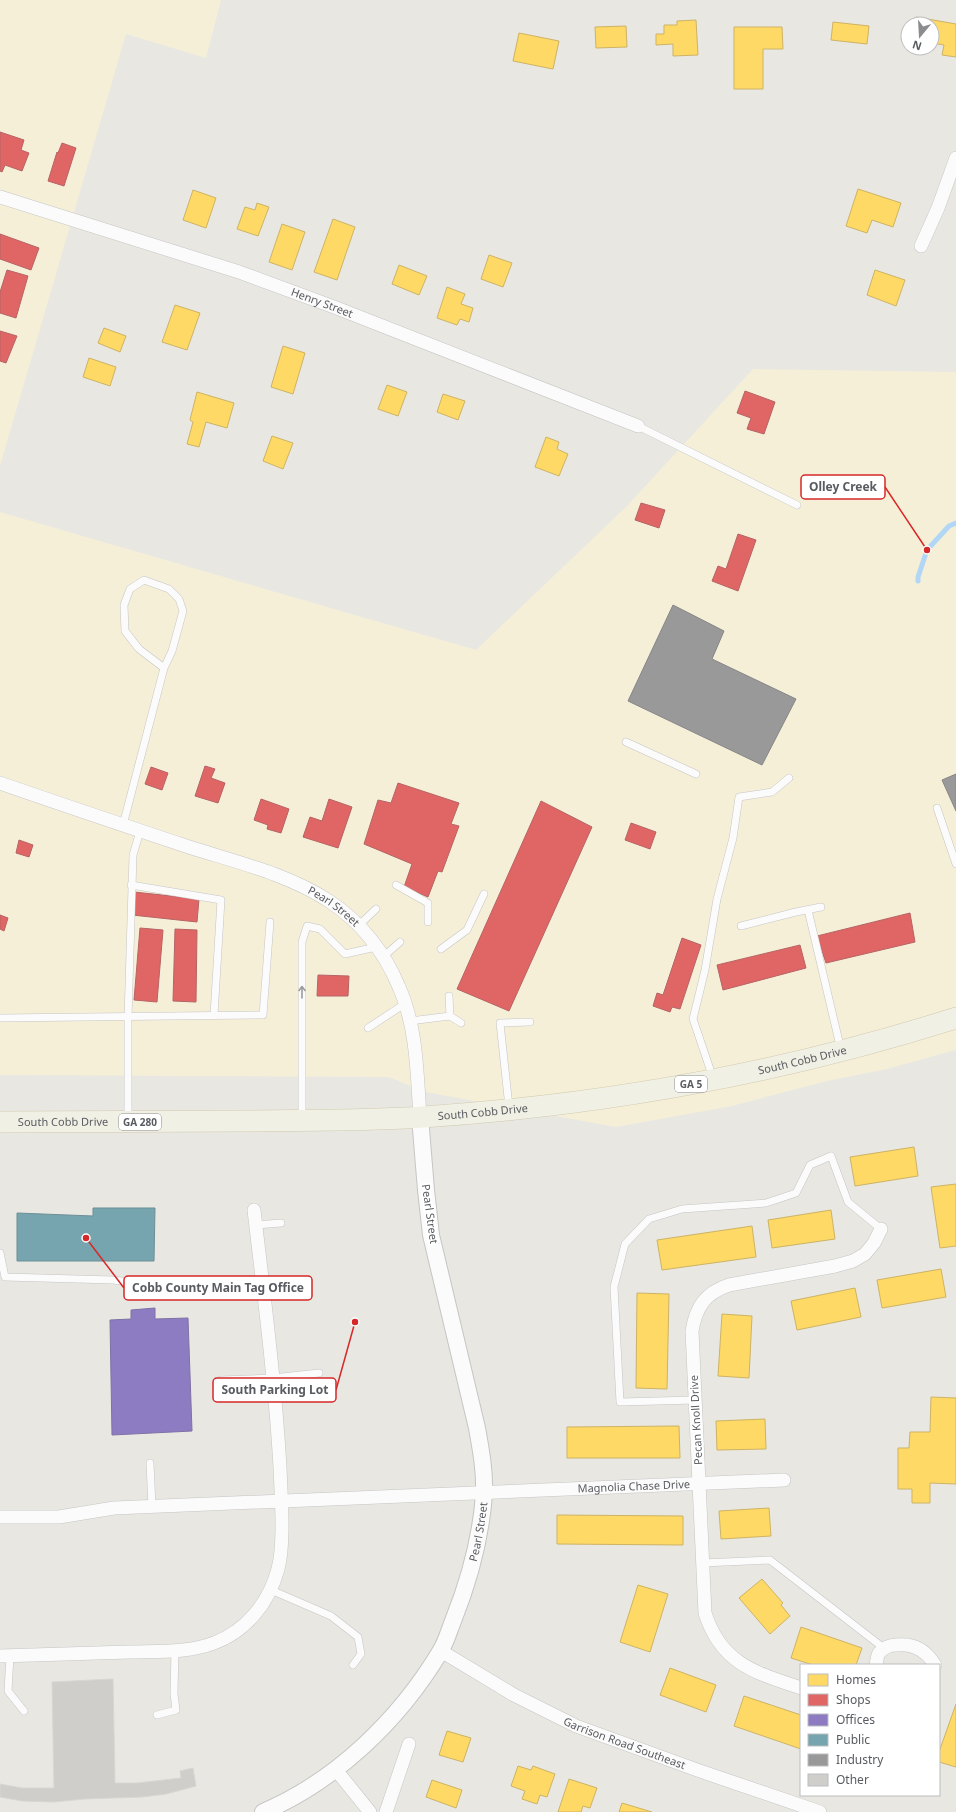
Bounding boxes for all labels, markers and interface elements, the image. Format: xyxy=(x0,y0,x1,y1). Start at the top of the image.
north arrow xyxy=(900,16,940,56)
text: N xyxy=(910,37,923,55)
street label: Henry Street xyxy=(289,284,355,321)
callout: Olley Creek xyxy=(801,475,885,499)
text: Olley Creek xyxy=(809,478,878,495)
street label: Pearl Street xyxy=(306,882,363,929)
one-way arrow xyxy=(298,986,306,999)
street label: South Cobb Drive xyxy=(757,1042,848,1077)
road number: GA 5 xyxy=(675,1076,707,1092)
street label: South Cobb Drive xyxy=(437,1100,529,1123)
street label: South Cobb Drive xyxy=(18,1114,108,1129)
road number: GA 280 xyxy=(119,1114,161,1130)
street label: Pearl Street xyxy=(419,1183,442,1245)
callout: Cobb County Main Tag Office xyxy=(124,1276,312,1300)
text: Cobb County Main Tag Office xyxy=(132,1279,304,1296)
street label: Pecan Knoll Drive xyxy=(686,1375,705,1465)
callout: South Parking Lot xyxy=(213,1378,336,1402)
text: South Parking Lot xyxy=(222,1381,329,1398)
street label: Magnolia Chase Drive xyxy=(577,1476,690,1496)
street label: Pearl Street xyxy=(465,1501,490,1563)
legend xyxy=(800,1664,940,1796)
text: Homes xyxy=(836,1671,876,1688)
text: Shops xyxy=(836,1691,871,1708)
text: Offices xyxy=(836,1711,875,1728)
street label: Garrison Road Southeast xyxy=(561,1713,688,1772)
text: Public xyxy=(836,1731,870,1748)
text: Industry xyxy=(836,1751,884,1768)
text: Other xyxy=(836,1771,869,1788)

